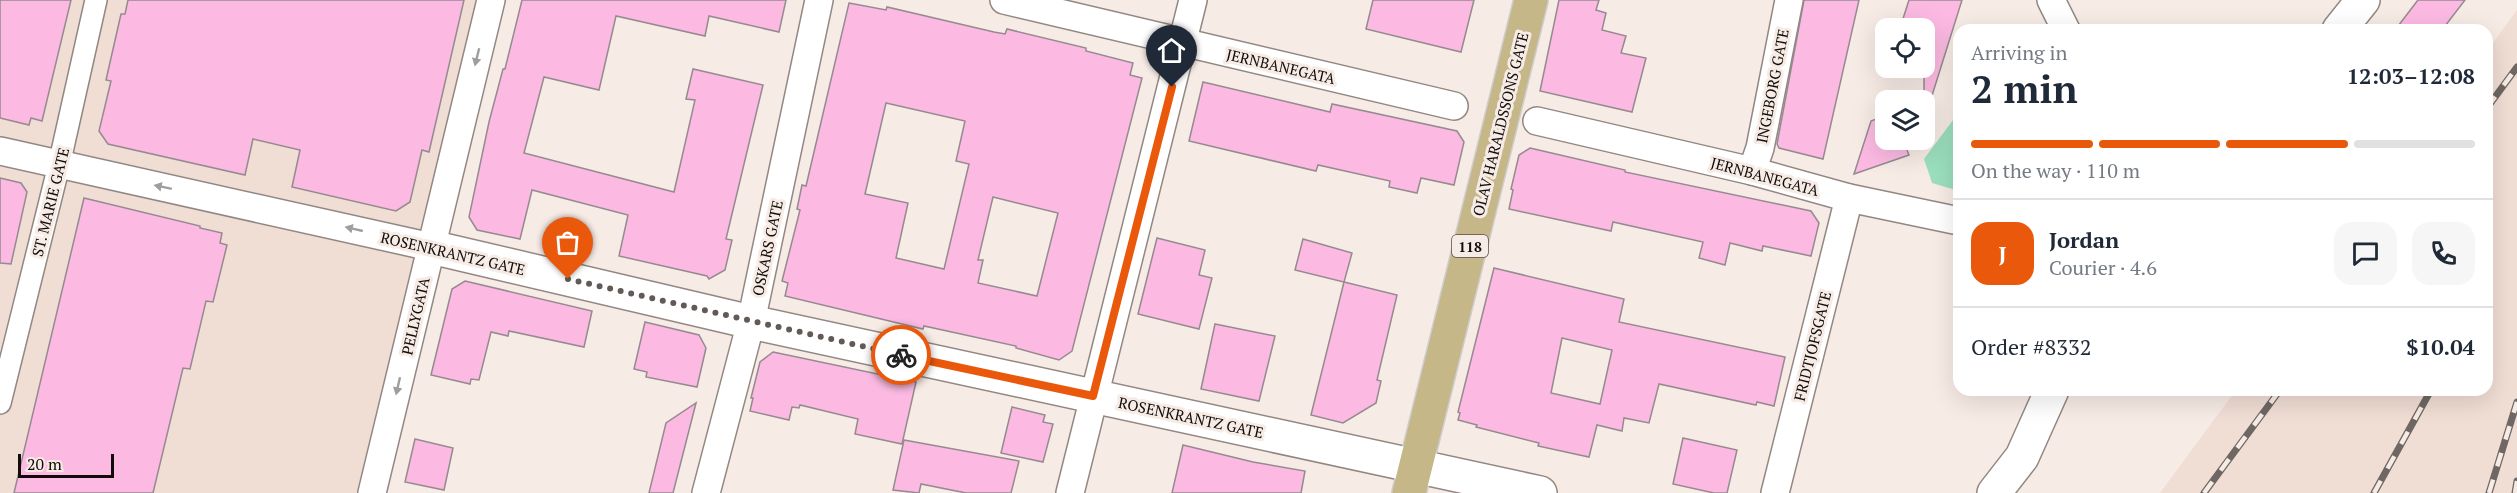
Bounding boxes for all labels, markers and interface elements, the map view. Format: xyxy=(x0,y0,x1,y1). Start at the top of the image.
map controls xyxy=(1875,18,1935,150)
button: locate xyxy=(1875,18,1935,78)
pin xyxy=(1146,25,1197,87)
street label: INGEBORG GATE xyxy=(1751,27,1793,145)
street label: OLAV HARALDSSONS GATE xyxy=(1467,30,1533,218)
icon: home xyxy=(1155,34,1188,67)
text: Arriving in xyxy=(1971,39,2067,66)
street label: JERNBANEGATA xyxy=(1225,44,1338,88)
one-way arrow xyxy=(472,48,482,66)
text: 12:03–12:08 xyxy=(2347,61,2475,90)
text: 2 min xyxy=(1971,62,2078,114)
button: layers xyxy=(1875,90,1935,150)
street label: ST. MARIE GATE xyxy=(27,145,73,259)
street label: JERNBANEGATA xyxy=(1709,152,1822,200)
text: On the way · 110 m xyxy=(1971,157,2140,184)
one-way arrow xyxy=(154,182,173,191)
street label: OSKARS GATE xyxy=(747,198,787,298)
pin xyxy=(542,217,593,279)
button: chat xyxy=(2334,222,2397,285)
button: phone xyxy=(2412,222,2475,285)
one-way arrow xyxy=(344,224,363,234)
text: Jordan xyxy=(2049,225,2119,254)
icon: bag xyxy=(551,226,584,259)
street label: ROSENKRANTZ GATE xyxy=(379,227,527,279)
road number: 118 xyxy=(1452,235,1488,257)
text: J xyxy=(1998,239,2007,268)
text: Courier · 4.6 xyxy=(2049,254,2157,281)
street label: PELLYGATA xyxy=(396,274,434,357)
street label: FRIDTJOFSGATE xyxy=(1789,289,1835,403)
courier xyxy=(871,325,931,385)
text: Order #8332 xyxy=(1971,332,2091,361)
text: $10.04 xyxy=(2406,332,2475,361)
icon: bike xyxy=(885,339,918,372)
one-way arrow xyxy=(393,377,402,396)
street label: ROSENKRANTZ GATE xyxy=(1117,392,1265,442)
scale bar xyxy=(18,451,114,478)
text: 20 m xyxy=(27,453,62,475)

